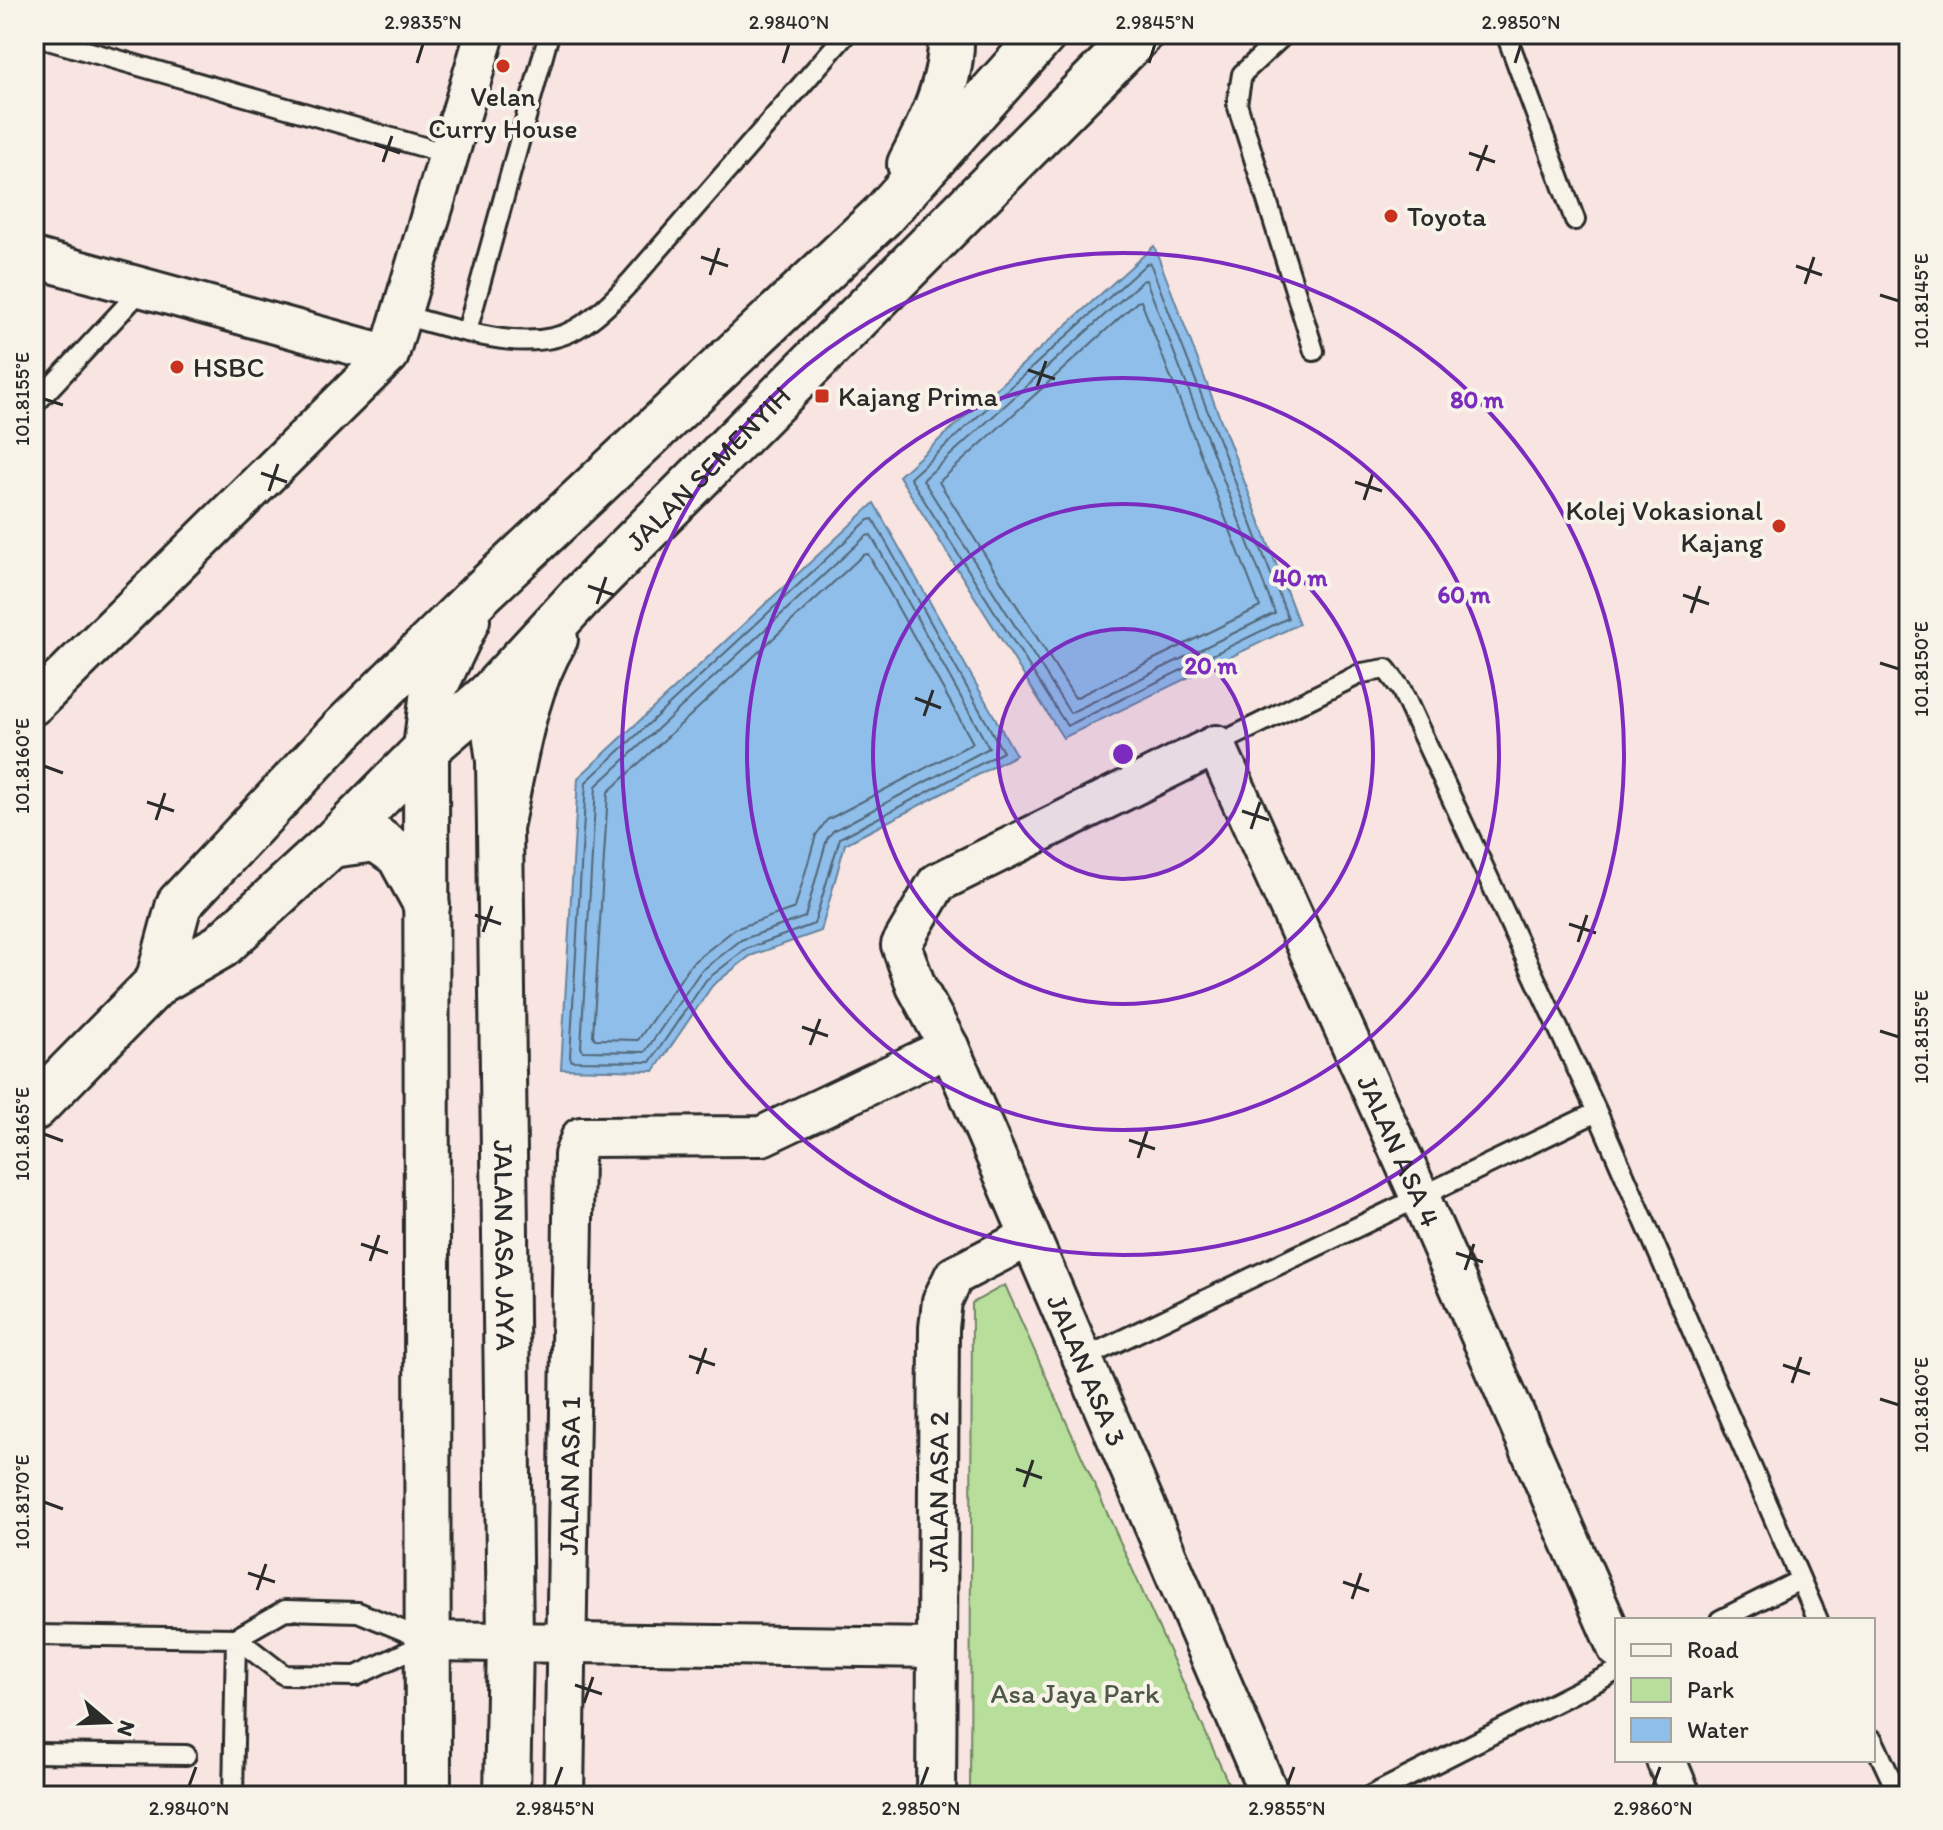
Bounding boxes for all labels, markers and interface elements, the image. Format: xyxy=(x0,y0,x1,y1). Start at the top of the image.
text: 2.9835°N xyxy=(384,10,462,34)
text: 2.9840°N xyxy=(749,10,829,34)
text: 2.9845°N xyxy=(1116,10,1194,34)
text: 2.9850°N xyxy=(1481,10,1561,34)
marker: Velan Curry House xyxy=(494,57,512,75)
place label: Velan Curry House xyxy=(428,79,578,145)
place label: Toyota xyxy=(1407,199,1487,233)
marker: Toyota xyxy=(1382,207,1400,225)
text: 101.8145°E xyxy=(1909,253,1933,349)
place label: HSBC xyxy=(193,350,264,384)
text: 101.8155°E xyxy=(10,352,34,446)
marker: HSBC xyxy=(168,358,186,376)
street label: JALAN SEMENYIH xyxy=(619,379,797,558)
place label: Kajang Prima xyxy=(838,379,999,413)
text: 80 m xyxy=(1450,385,1505,414)
marker: Kajang Prima xyxy=(813,387,831,405)
place label: Kolej Vokasional Kajang xyxy=(1565,493,1764,559)
marker: Kolej Vokasional Kajang xyxy=(1770,517,1788,535)
text: 40 m xyxy=(1273,563,1328,592)
text: 60 m xyxy=(1437,580,1491,609)
text: 101.8150°E xyxy=(1909,621,1933,717)
text: 20 m xyxy=(1185,651,1238,680)
text: 101.8160°E xyxy=(10,718,34,814)
centre of rings xyxy=(1109,740,1137,768)
text: 101.8155°E xyxy=(1909,990,1933,1084)
street label: JALAN ASA 4 xyxy=(1350,1069,1448,1232)
text: 101.8165°E xyxy=(10,1087,34,1181)
street label: JALAN ASA JAYA xyxy=(487,1140,523,1351)
street label: JALAN ASA 3 xyxy=(1040,1289,1134,1451)
text: 101.8160°E xyxy=(1909,1357,1933,1453)
street label: JALAN ASA 1 xyxy=(551,1396,587,1556)
street label: JALAN ASA 2 xyxy=(920,1411,955,1573)
text: 101.8170°E xyxy=(10,1454,34,1550)
legend xyxy=(1615,1618,1875,1762)
text: Road xyxy=(1687,1635,1739,1664)
text: Park xyxy=(1687,1675,1734,1704)
park label: Asa Jaya Park xyxy=(991,1676,1160,1710)
north arrow xyxy=(68,1682,148,1762)
text: Water xyxy=(1687,1715,1749,1744)
text: N xyxy=(111,1717,142,1740)
text: 2.9840°N xyxy=(149,1796,229,1820)
text: 2.9845°N xyxy=(516,1796,594,1820)
text: 2.9850°N xyxy=(881,1796,961,1820)
text: 2.9855°N xyxy=(1248,1796,1326,1820)
text: 2.9860°N xyxy=(1613,1796,1693,1820)

